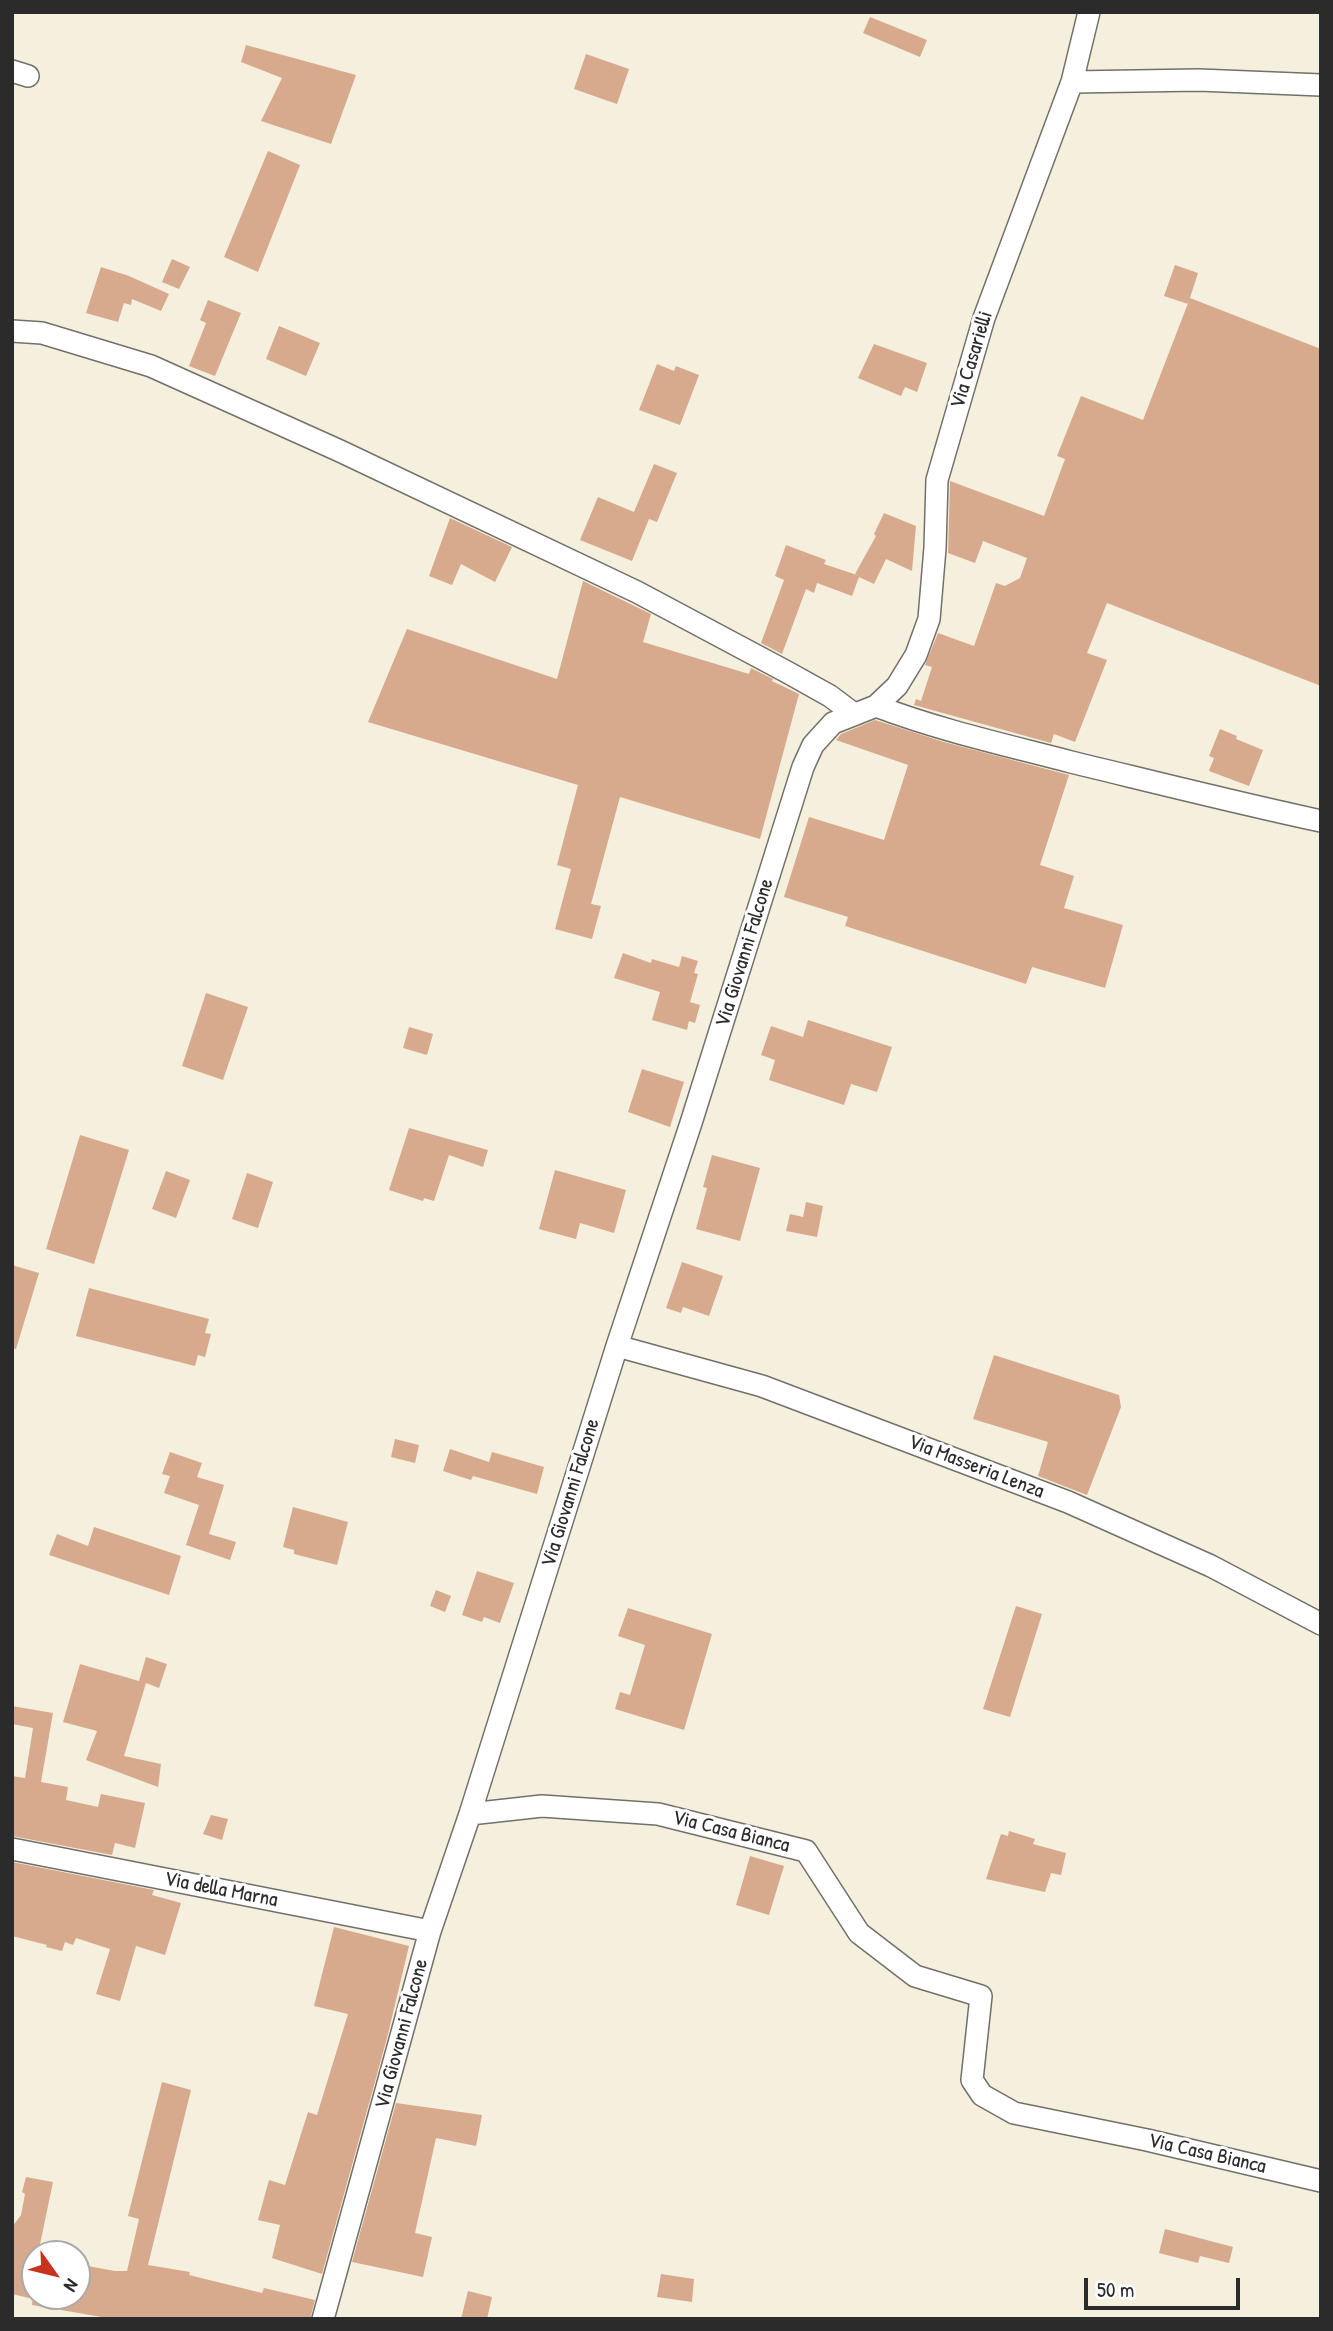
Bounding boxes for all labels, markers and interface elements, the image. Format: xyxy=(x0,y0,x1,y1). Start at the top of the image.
street label: Via Casarielli xyxy=(945,308,999,412)
street label: Via Giovanni Falcone xyxy=(710,876,780,1030)
street label: Via Giovanni Falcone xyxy=(536,1416,606,1570)
street label: Via Masseria Lenza xyxy=(904,1430,1048,1504)
street label: Via Casa Bianca xyxy=(670,1805,792,1859)
street label: Via della Marna xyxy=(162,1867,280,1913)
street label: Via Giovanni Falcone xyxy=(370,1956,434,2112)
street label: Via Casa Bianca xyxy=(1146,2128,1268,2180)
north arrow xyxy=(21,2240,91,2310)
scale bar xyxy=(1088,2264,1244,2308)
text: N xyxy=(58,2274,85,2297)
text: 50 m xyxy=(1097,2275,1134,2304)

